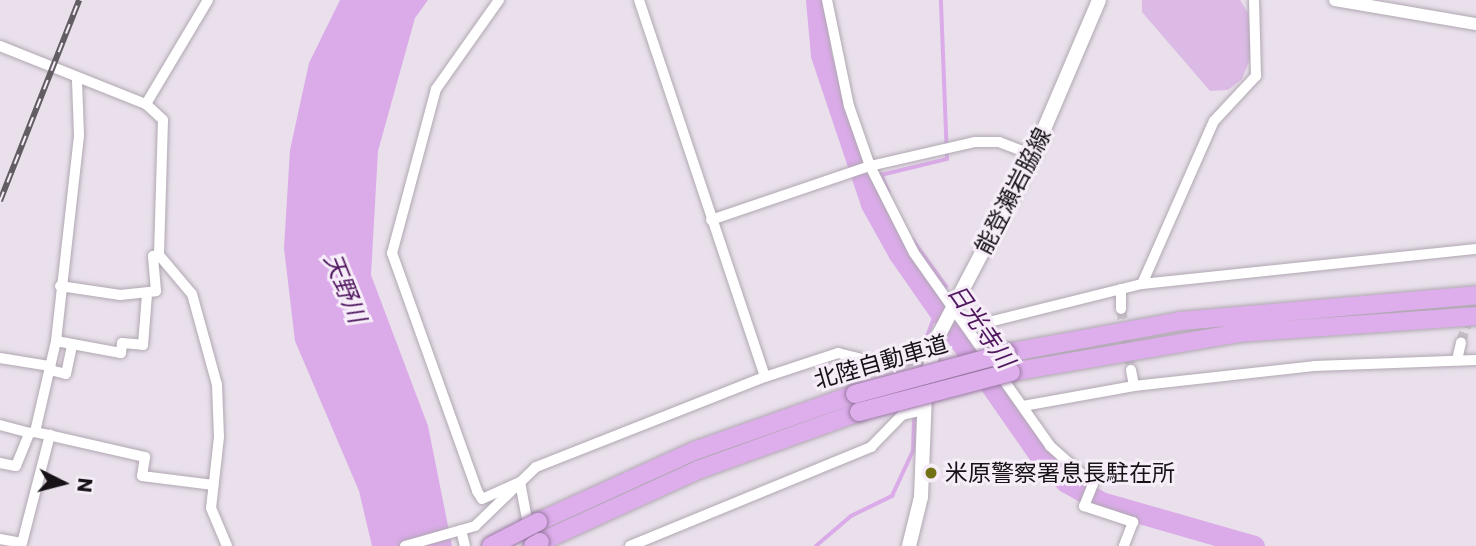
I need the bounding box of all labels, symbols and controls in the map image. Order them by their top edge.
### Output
street label: 能登瀬岩脇線 [969,123,1057,259]
water label: 天野川 [318,249,372,327]
water label: 日光寺川 [942,278,1020,374]
street label: 北陸自動車道 [811,330,951,394]
north arrow [28,448,98,518]
place label: 米原警察署息長駐在所 [945,459,1175,487]
marker: 米原警察署息長駐在所 [923,465,939,481]
text: N [70,477,99,494]

